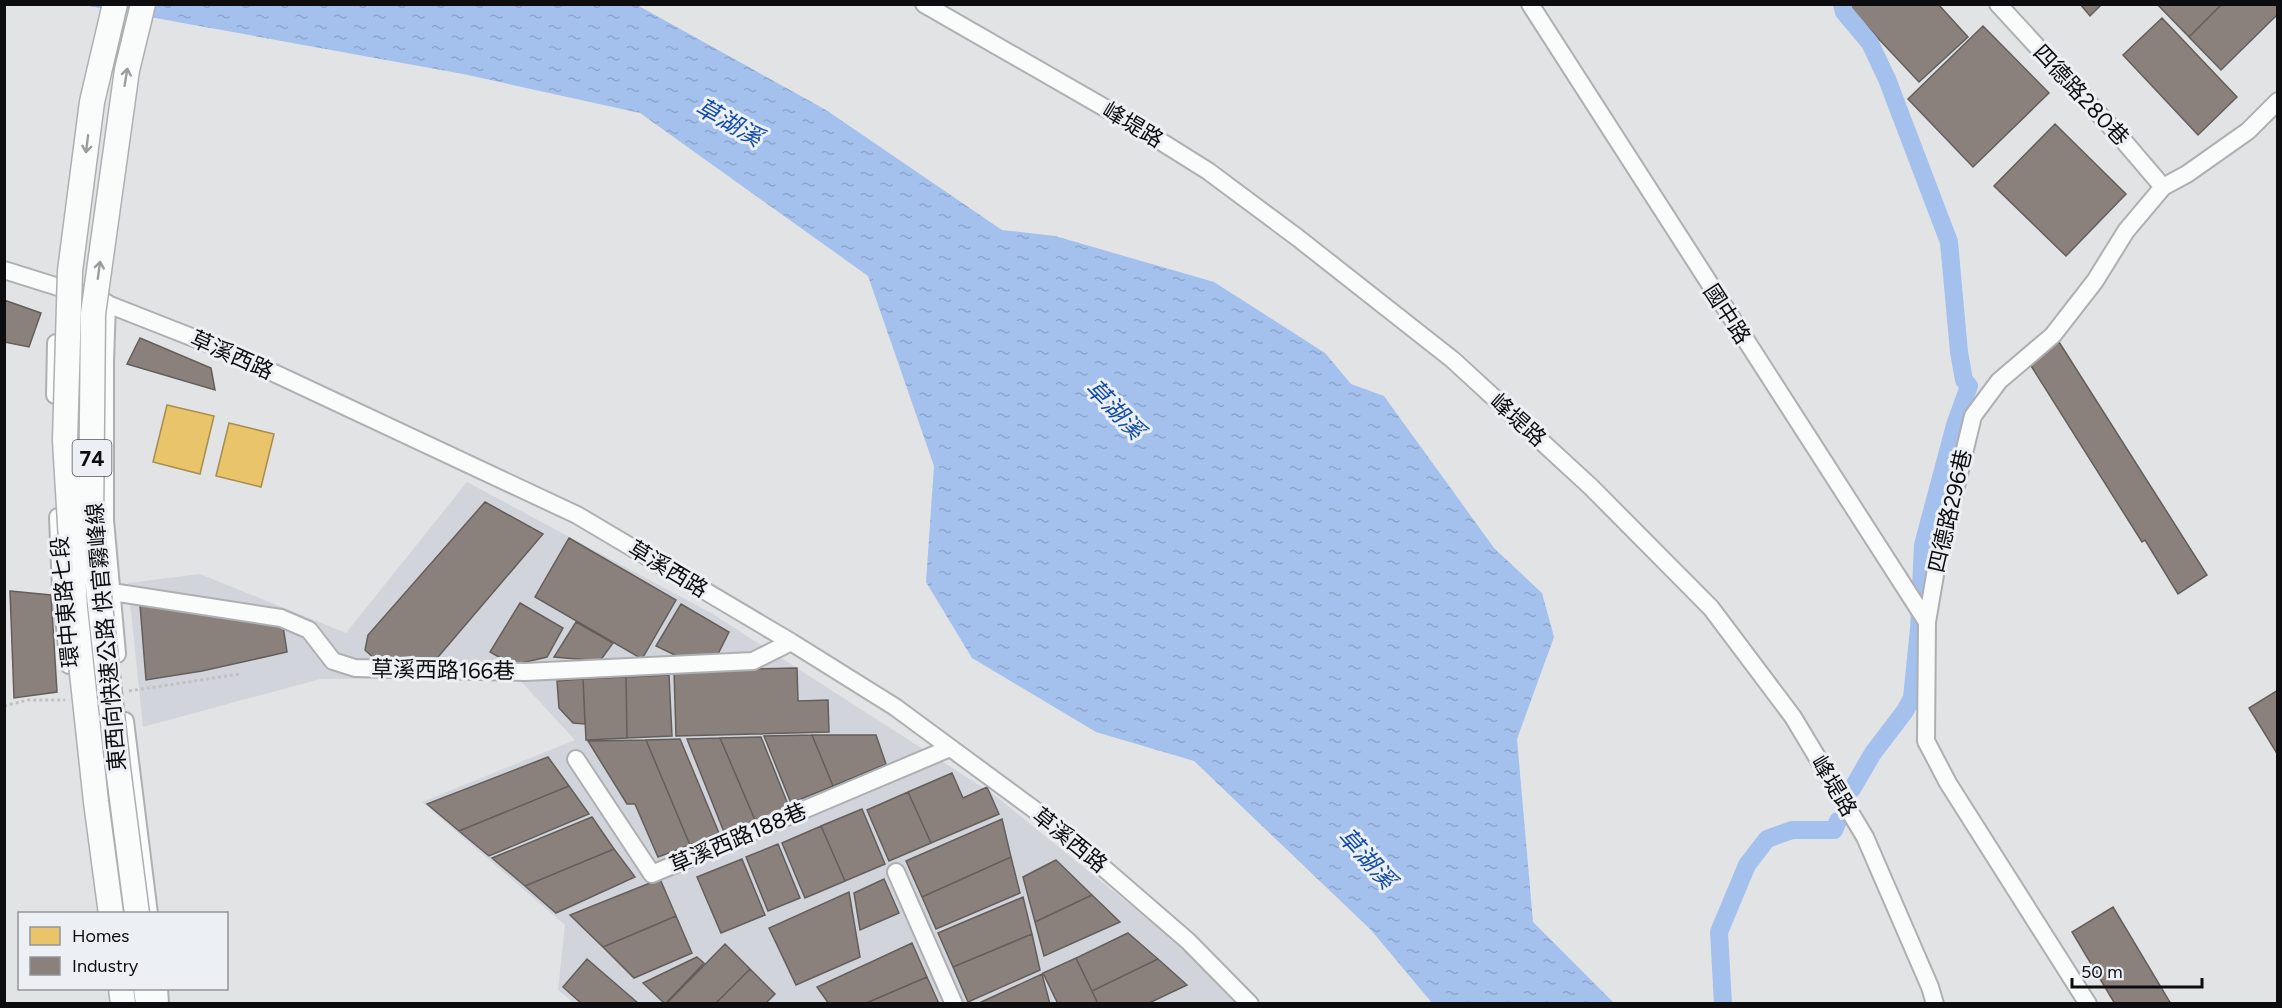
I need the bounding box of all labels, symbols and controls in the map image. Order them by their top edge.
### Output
street label: 四德路280巷 [2028,39,2134,151]
one-way arrow [121,68,132,87]
water label: 草湖溪 [690,92,770,154]
street label: 峰堤路 [1098,96,1168,154]
one-way arrow [81,134,92,154]
one-way arrow [94,261,105,280]
street label: 國中路 [1698,279,1756,349]
street label: 草溪西路 [186,325,278,385]
water label: 草湖溪 [1080,373,1153,447]
street label: 峰堤路 [1484,388,1552,452]
road number: 74 [72,440,112,476]
street label: 四德路296巷 [1923,447,1977,575]
street label: 東西向快速公路 快官霧峰線 [81,502,131,772]
street label: 環中東路七段 [46,535,84,669]
street label: 草溪西路 [623,535,713,603]
street label: 草溪西路166巷 [371,655,515,685]
street label: 峰堤路 [1805,751,1863,821]
street label: 草溪西路188巷 [665,797,811,879]
street label: 草溪西路 [1027,802,1113,878]
water label: 草湖溪 [1332,822,1404,897]
legend [18,912,228,990]
text: Homes [72,925,130,947]
scale bar [2072,951,2202,989]
text: Industry [72,955,139,977]
text: 50 m [2081,961,2123,983]

